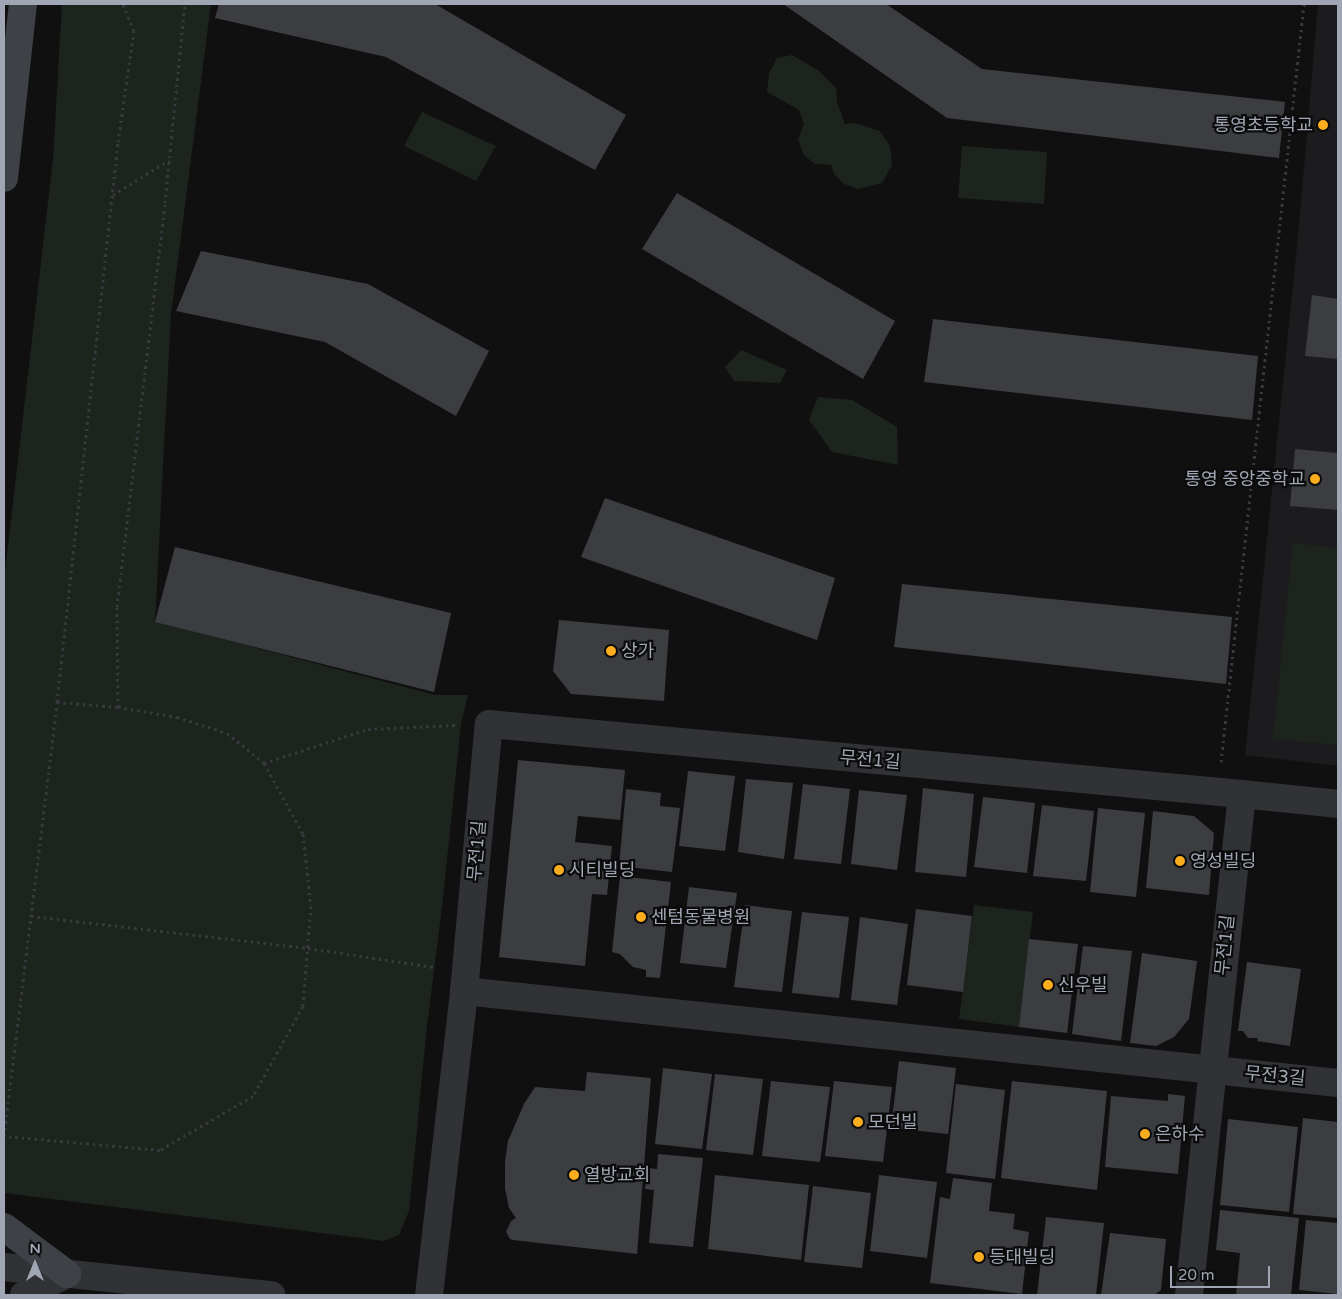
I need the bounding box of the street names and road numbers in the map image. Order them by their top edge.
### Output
street label: 무전1길 [839,747,901,773]
street label: 무전1길 [464,820,490,882]
street label: 무전1길 [1211,914,1239,976]
street label: 무전3길 [1244,1062,1306,1090]

